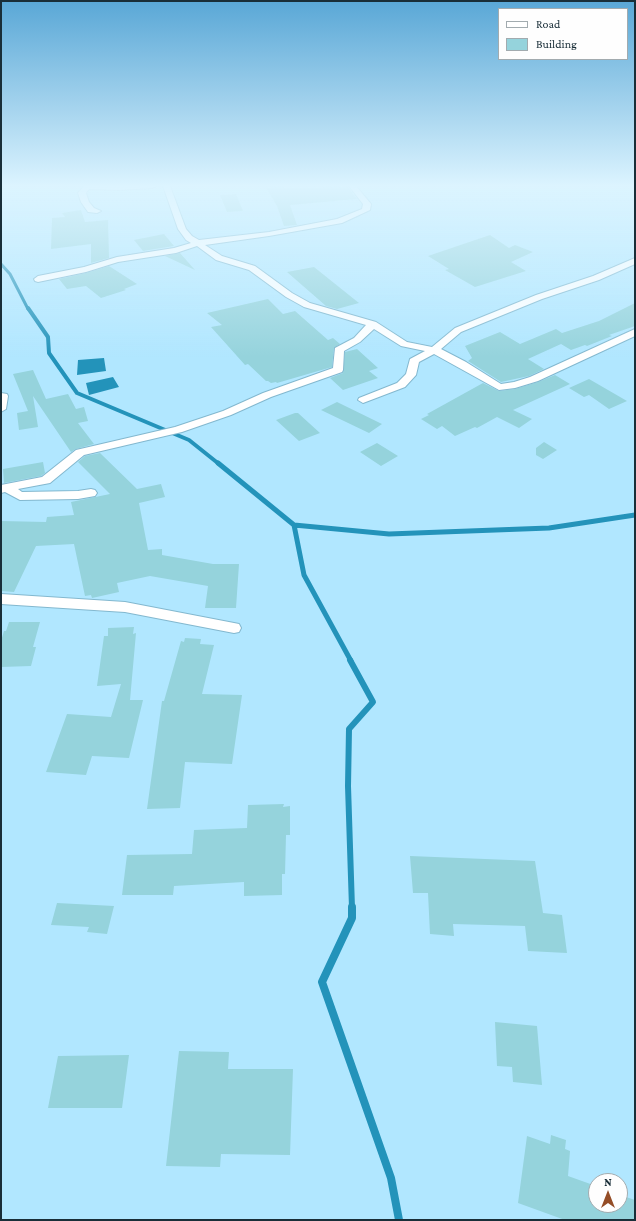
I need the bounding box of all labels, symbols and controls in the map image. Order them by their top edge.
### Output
legend [498,8,628,60]
text: Road [536,17,560,31]
text: Building [536,37,577,51]
north arrow [588,1173,628,1213]
text: N [604,1176,612,1188]

